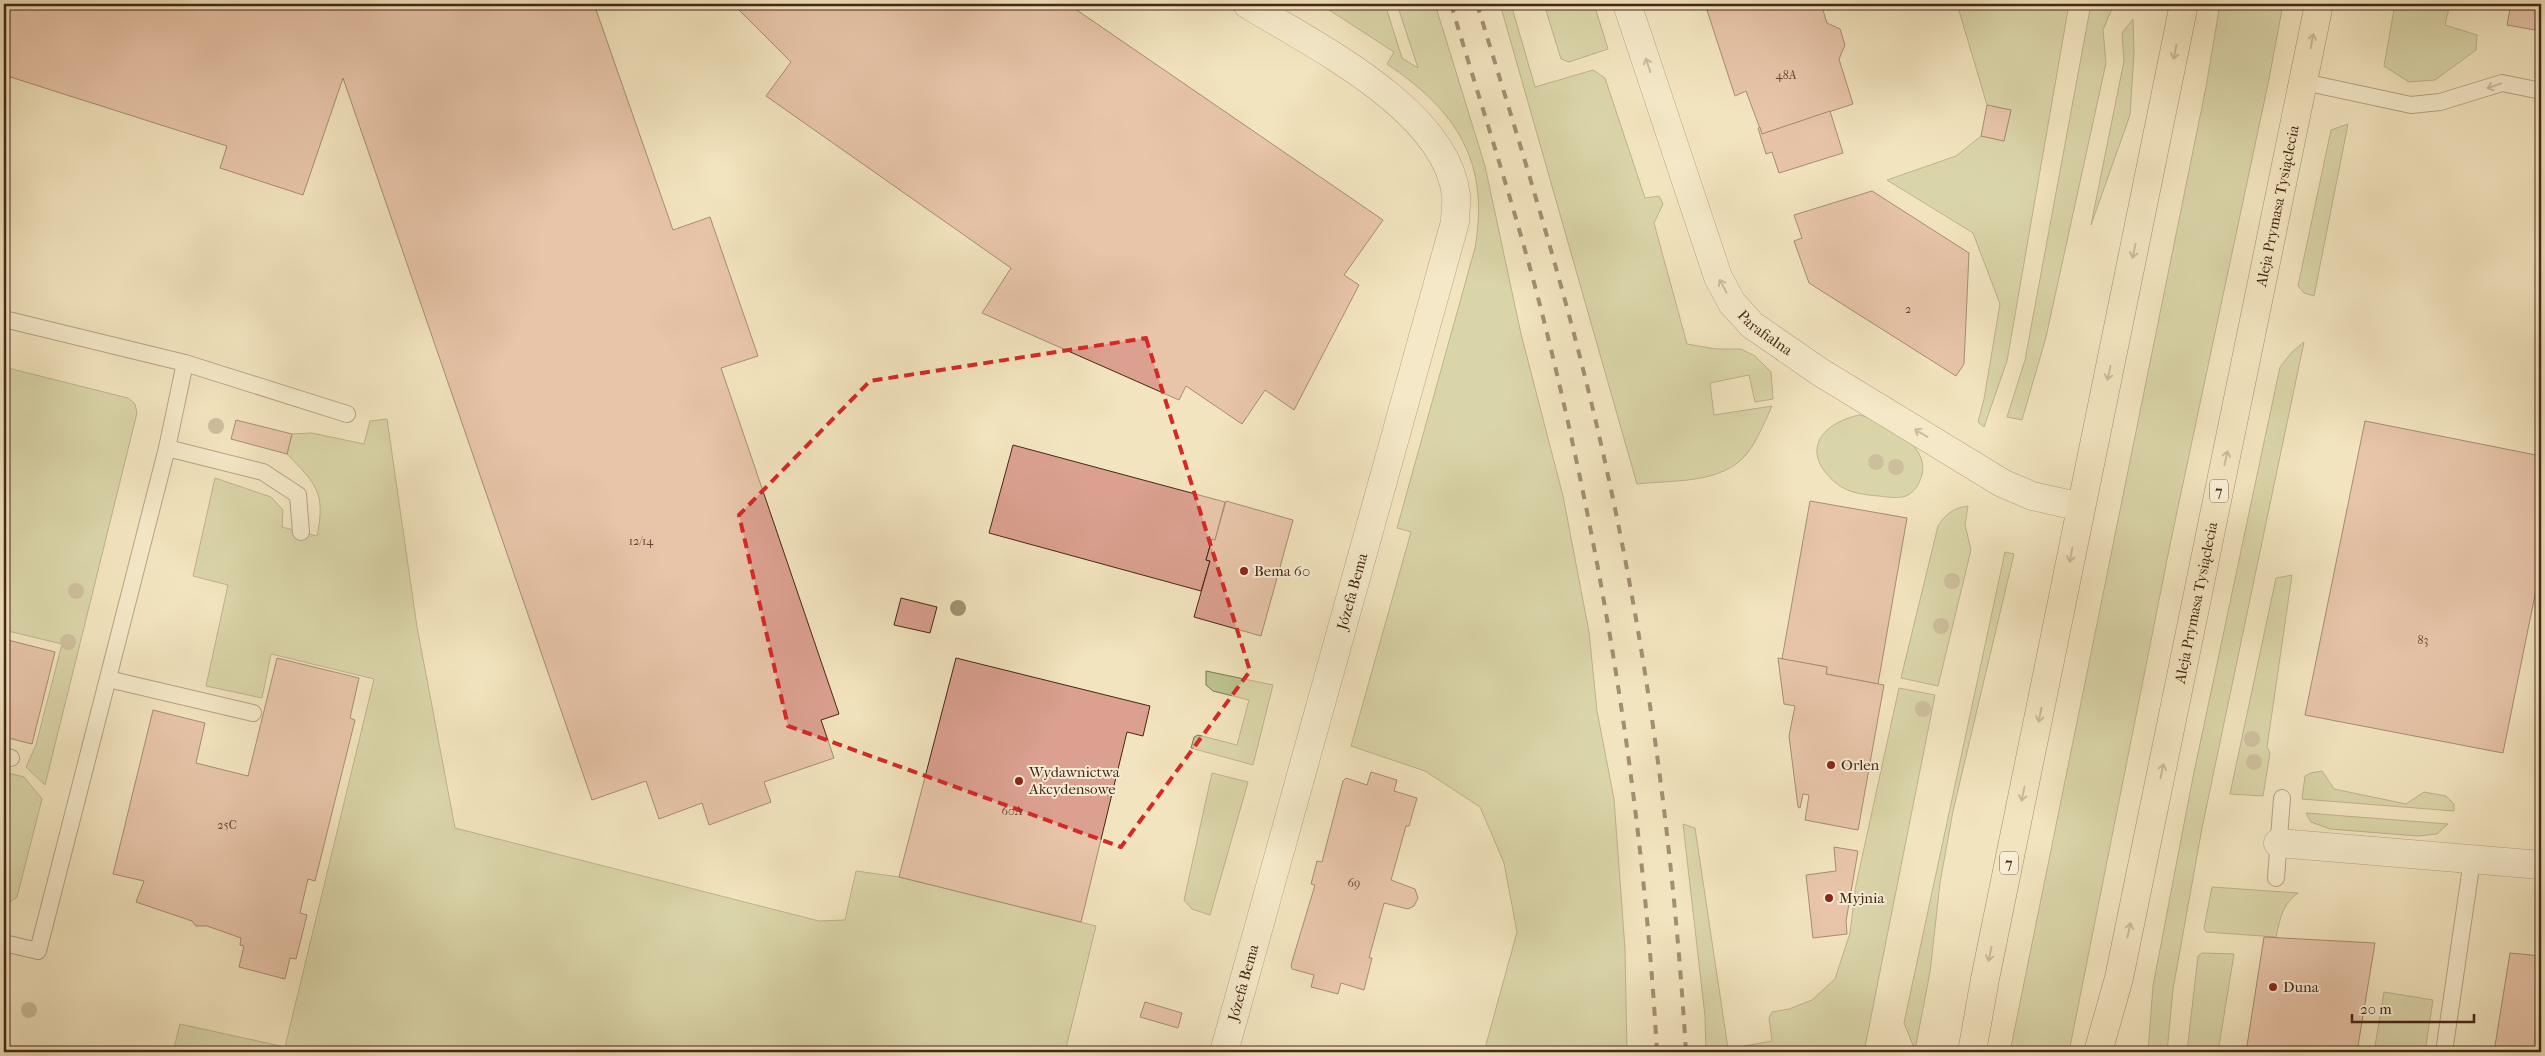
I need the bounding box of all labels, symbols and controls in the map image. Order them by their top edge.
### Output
one-way arrow [2307,34,2317,50]
one-way arrow [2169,43,2179,59]
one-way arrow [1643,58,1652,74]
house number: 48A [1776,68,1797,82]
one-way arrow [2487,82,2502,91]
street label: Aleja Prymasa Tysiąclecia [2252,123,2303,289]
one-way arrow [2129,242,2139,258]
one-way arrow [1718,279,1728,294]
house number: 2 [1905,302,1911,316]
street label: Parafialna [1734,306,1797,360]
one-way arrow [2104,364,2113,380]
one-way arrow [1914,427,1928,437]
one-way arrow [2222,450,2231,466]
road number: 7 [2210,480,2228,502]
street label: Aleja Prymasa Tysiąclecia [2171,519,2222,686]
house number: 12/14 [629,534,654,548]
one-way arrow [2066,547,2076,563]
street label: Józefa Bema [1333,550,1372,633]
place label: Bema 60 [1254,562,1310,580]
marker: Bema 60 [1238,565,1250,577]
house number: 83 [2418,633,2429,647]
one-way arrow [2034,706,2044,722]
place label: Orlen [1841,756,1880,774]
marker: Orlen [1825,759,1837,771]
place label: Wydawnictwa Akcydensowe [1028,763,1121,798]
one-way arrow [2157,764,2167,780]
marker: Wydawnictwa Akcydensowe [1013,775,1025,787]
one-way arrow [2018,786,2027,802]
house number: 60A [1002,804,1023,818]
house number: 25C [217,818,237,832]
road number: 7 [2000,851,2018,874]
house number: 69 [1348,876,1360,890]
place label: Myjnia [1839,889,1885,907]
marker: Myjnia [1823,892,1835,904]
one-way arrow [2125,923,2134,939]
street label: Józefa Bema [1224,941,1263,1024]
one-way arrow [1985,945,1994,961]
place label: Duna [2283,978,2320,996]
marker: Duna [2267,981,2279,993]
scale bar [2352,991,2475,1023]
text: 20 m [2360,1000,2392,1018]

